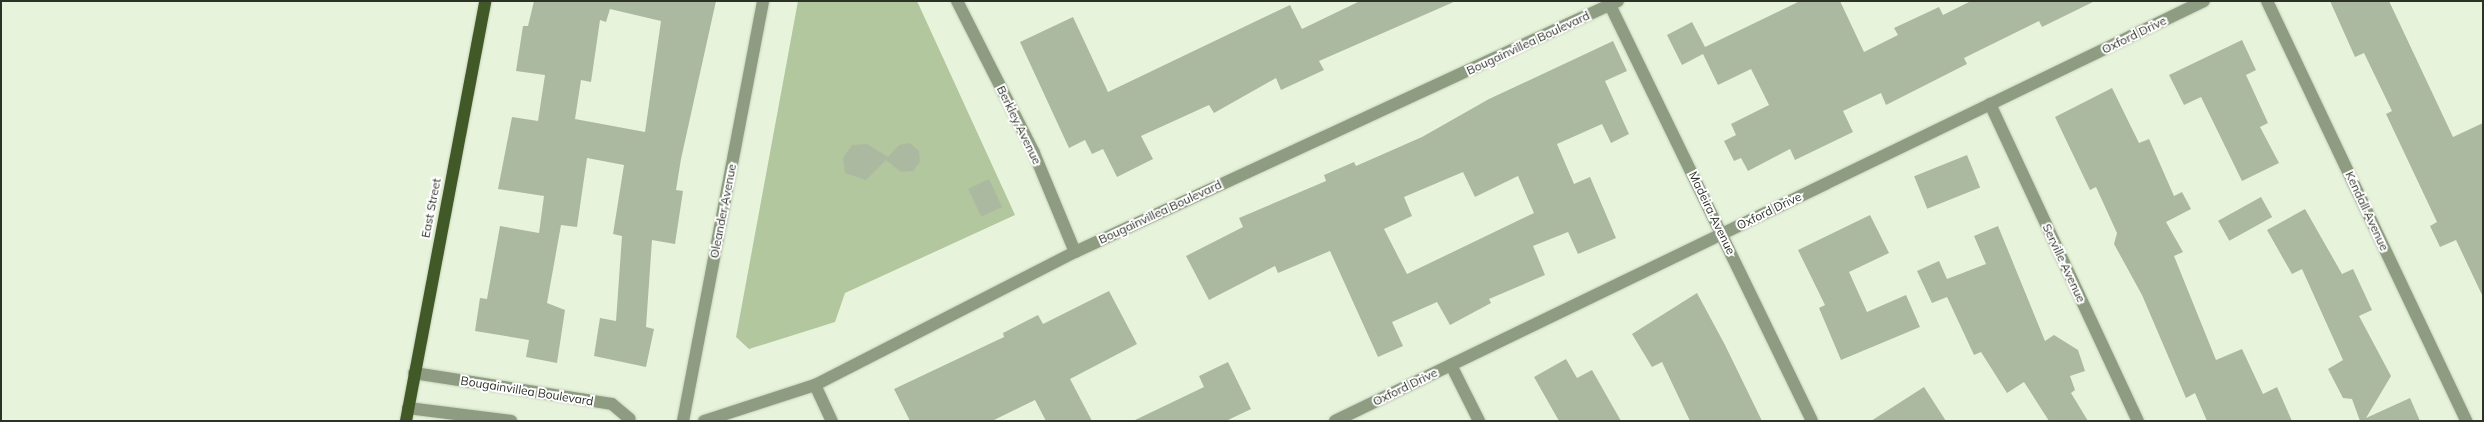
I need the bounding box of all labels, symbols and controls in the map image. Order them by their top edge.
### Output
street label: Bougainvillea Boulevard [1464,8,1592,78]
street label: Oxford Drive [2099,13,2169,57]
street label: Berkley Avenue [994,83,1044,167]
street label: Oleander Avenue [707,163,739,259]
street label: Madeira Avenue [1686,169,1738,257]
street label: Kendall Avenue [2342,169,2392,253]
street label: East Street [418,177,444,239]
street label: Bougainvillea Boulevard [1096,177,1224,247]
street label: Oxford Drive [1734,189,1804,233]
street label: Serville Avenue [2039,221,2089,305]
street label: Oxford Drive [1370,365,1440,409]
street label: Bougainvillea Boulevard [460,373,594,409]

